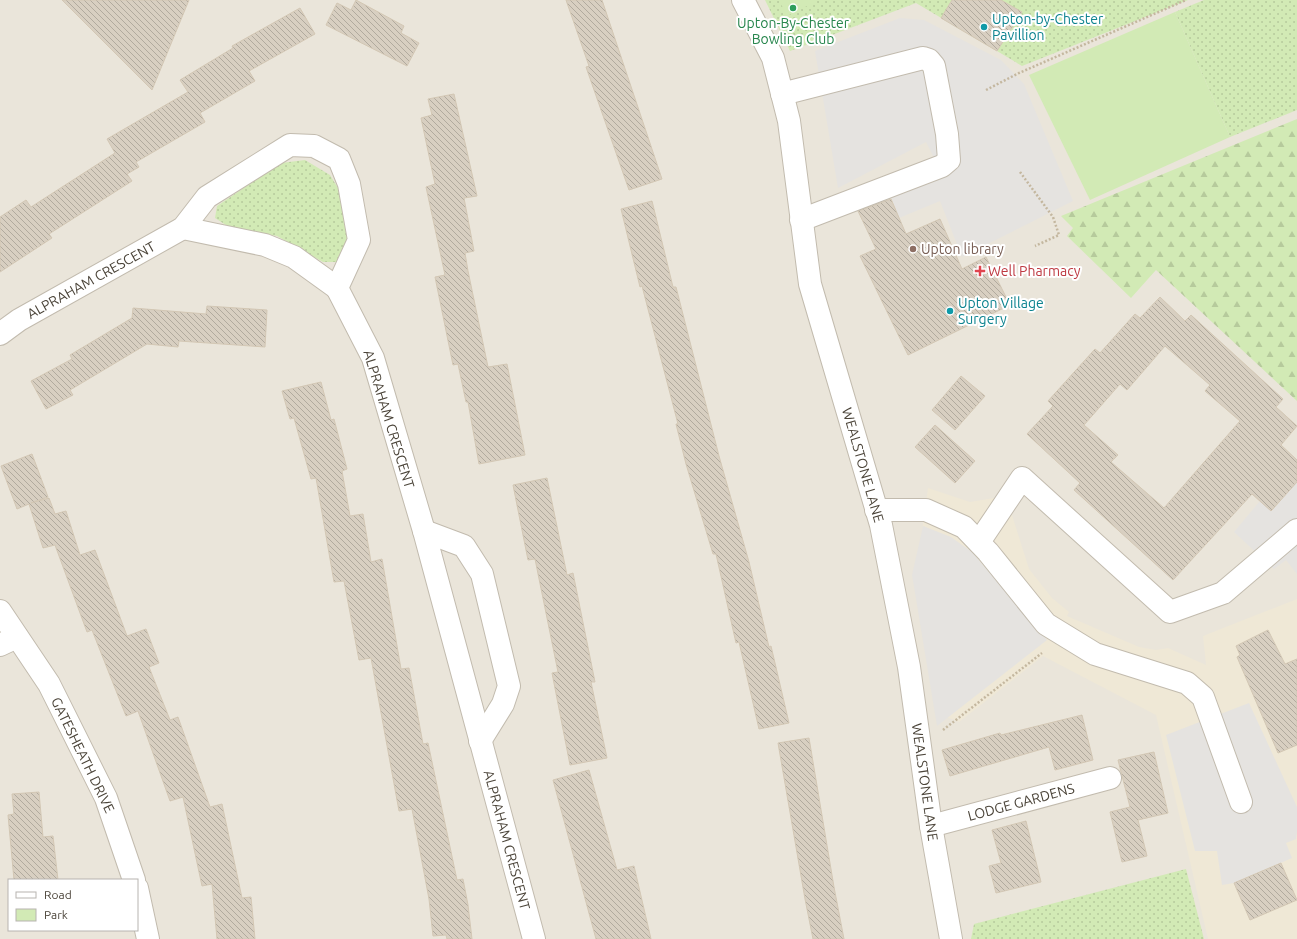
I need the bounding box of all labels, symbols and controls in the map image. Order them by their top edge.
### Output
marker: Upton-By-Chester Bowling Club [788,3,798,13]
place label: Upton-by-Chester Pavillion [992,11,1104,43]
place label: Upton-By-Chester Bowling Club [737,15,850,47]
marker: Upton-by-Chester Pavillion [979,22,989,32]
street label: ALPRAHAM CRESCENT [24,238,158,322]
place label: Upton library [921,241,1004,257]
marker: Upton library [908,244,918,254]
place label: Well Pharmacy [988,263,1081,279]
marker: Well Pharmacy [975,266,985,276]
place label: Upton Village Surgery [958,295,1044,327]
marker: Upton Village Surgery [945,306,955,316]
street label: ALPRAHAM CRESCENT [360,348,418,490]
street label: WEALSTONE LANE [839,406,887,524]
street label: GATESHEATH DRIVE [48,695,118,815]
street label: WEALSTONE LANE [909,722,941,842]
street label: ALPRAHAM CRESCENT [481,768,533,912]
street label: LODGE GARDENS [966,780,1076,824]
legend [8,879,138,931]
text: Road [44,888,72,901]
text: Park [44,908,68,921]

